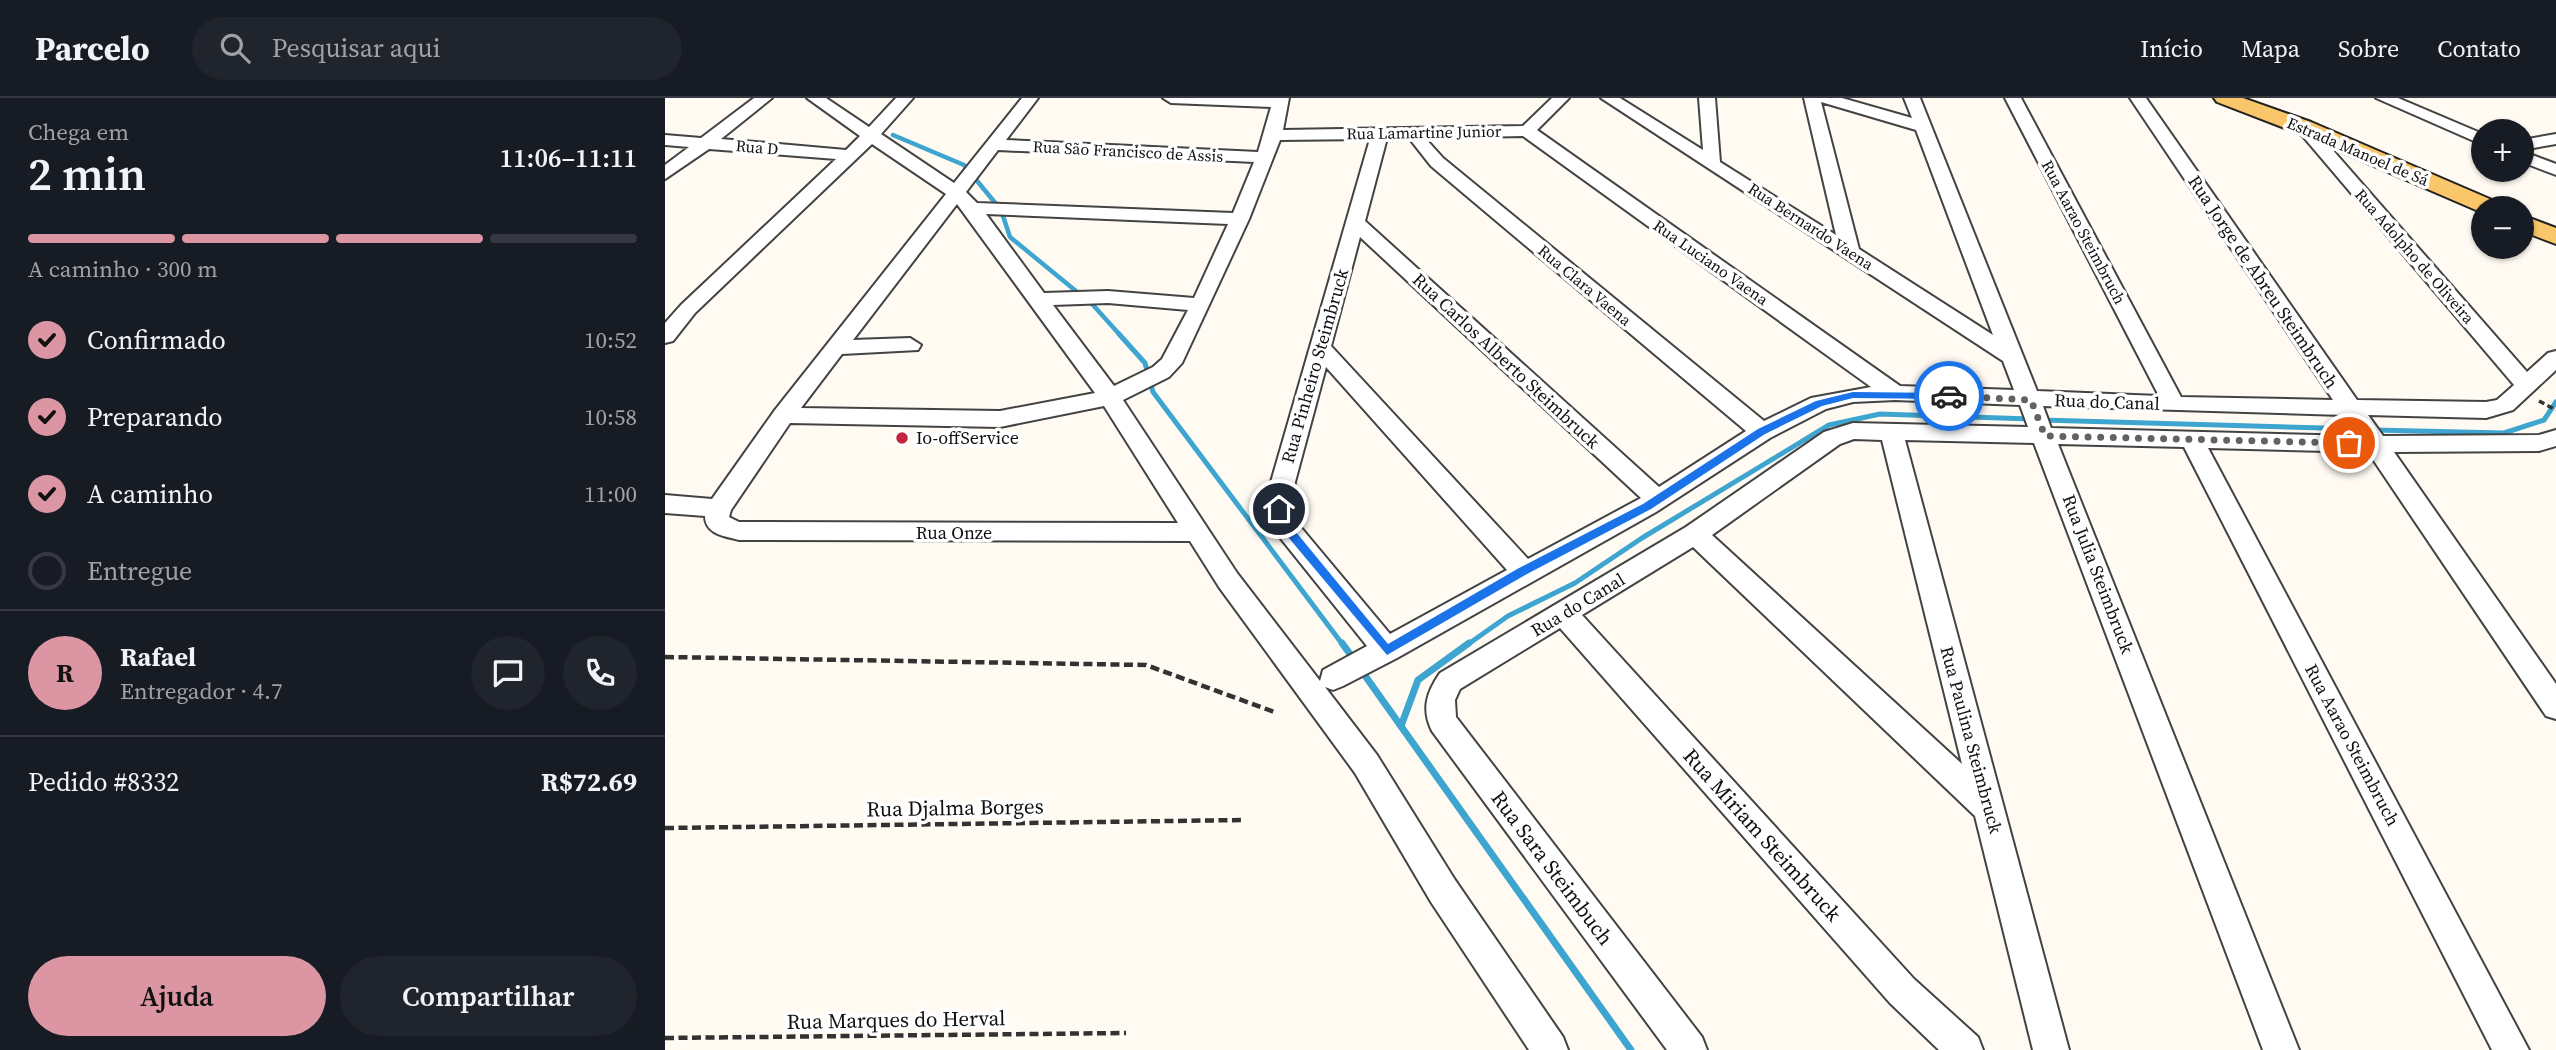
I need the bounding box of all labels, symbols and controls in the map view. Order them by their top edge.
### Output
search box [192,17,682,80]
text: Parcelo [35,26,150,71]
icon: search [216,29,254,67]
text: Pesquisar aqui [272,30,440,66]
text: Início [2140,32,2203,65]
text: Mapa [2241,32,2300,65]
text: Sobre [2338,32,2399,65]
text: Contato [2437,32,2521,65]
street label: Estrada Manoel de Sá [2284,111,2433,191]
text: Chega em [28,116,129,148]
map controls [2471,119,2534,259]
button: + [2471,119,2534,182]
street label: Rua Lamartine Junior [1346,120,1502,144]
street label: Rua D [735,134,779,160]
street label: Rua São Francisco de Assis [1032,135,1224,167]
text: 11:06–11:11 [500,140,637,176]
text: 2 min [28,142,146,205]
street label: Rua Aarao Steimbruch [2037,156,2132,308]
street label: Rua Jorge de Abreu Steimbruch [2183,170,2344,393]
street label: Rua Bernardo Vaena [1744,177,1879,275]
street label: Rua Adolpho de Oliveira [2350,184,2480,329]
button: − [2471,196,2534,259]
street label: Rua Luciano Vaena [1649,214,1774,310]
street label: Rua Clara Vaena [1534,239,1637,331]
text: A caminho · 300 m [28,253,218,285]
street label: Rua Pinheiro Steimbruck [1275,265,1354,466]
street label: Rua Carlos Alberto Steimbruck [1407,267,1606,454]
icon: check [28,321,66,359]
text: Confirmado [87,322,226,358]
text: 10:52 [584,324,637,356]
courier [1914,361,1984,431]
icon: car [1930,377,1968,415]
street label: Rua do Canal [2054,387,2160,416]
icon: check [28,398,66,436]
text: Preparando [87,399,223,435]
text: 10:58 [584,401,637,433]
pin [2319,413,2379,473]
icon: bag [2330,424,2368,462]
place label: Io-offService [916,425,1019,450]
marker: Io-offService [894,430,910,446]
icon: check [28,475,66,513]
text: A caminho [87,476,213,512]
text: 11:00 [584,478,637,510]
pin [1249,479,1309,539]
icon: home [1260,490,1298,528]
street label: Rua Julia Steimbruck [2057,491,2140,657]
street label: Rua Onze [916,520,992,545]
text: Entregue [87,553,192,589]
street label: Rua do Canal [1526,567,1629,642]
button: chat [471,636,545,710]
button: phone [563,636,637,710]
text: Rafael [120,639,196,675]
street label: Rua Paulina Steimbruck [1934,643,2009,836]
text: R [56,655,74,691]
street label: Rua Aarao Steimbruch [2299,659,2406,830]
text: Entregador · 4.7 [120,675,282,707]
street label: Rua Miriam Steimbruck [1677,742,1848,928]
text: Pedido #8332 [28,764,179,800]
text: R$72.69 [541,764,637,800]
street label: Rua Sara Steimbuch [1485,784,1620,951]
street label: Rua Djalma Borges [866,791,1044,824]
button: Ajuda [28,956,326,1036]
button: Compartilhar [340,956,637,1036]
street label: Rua Marques do Herval [786,1003,1006,1036]

